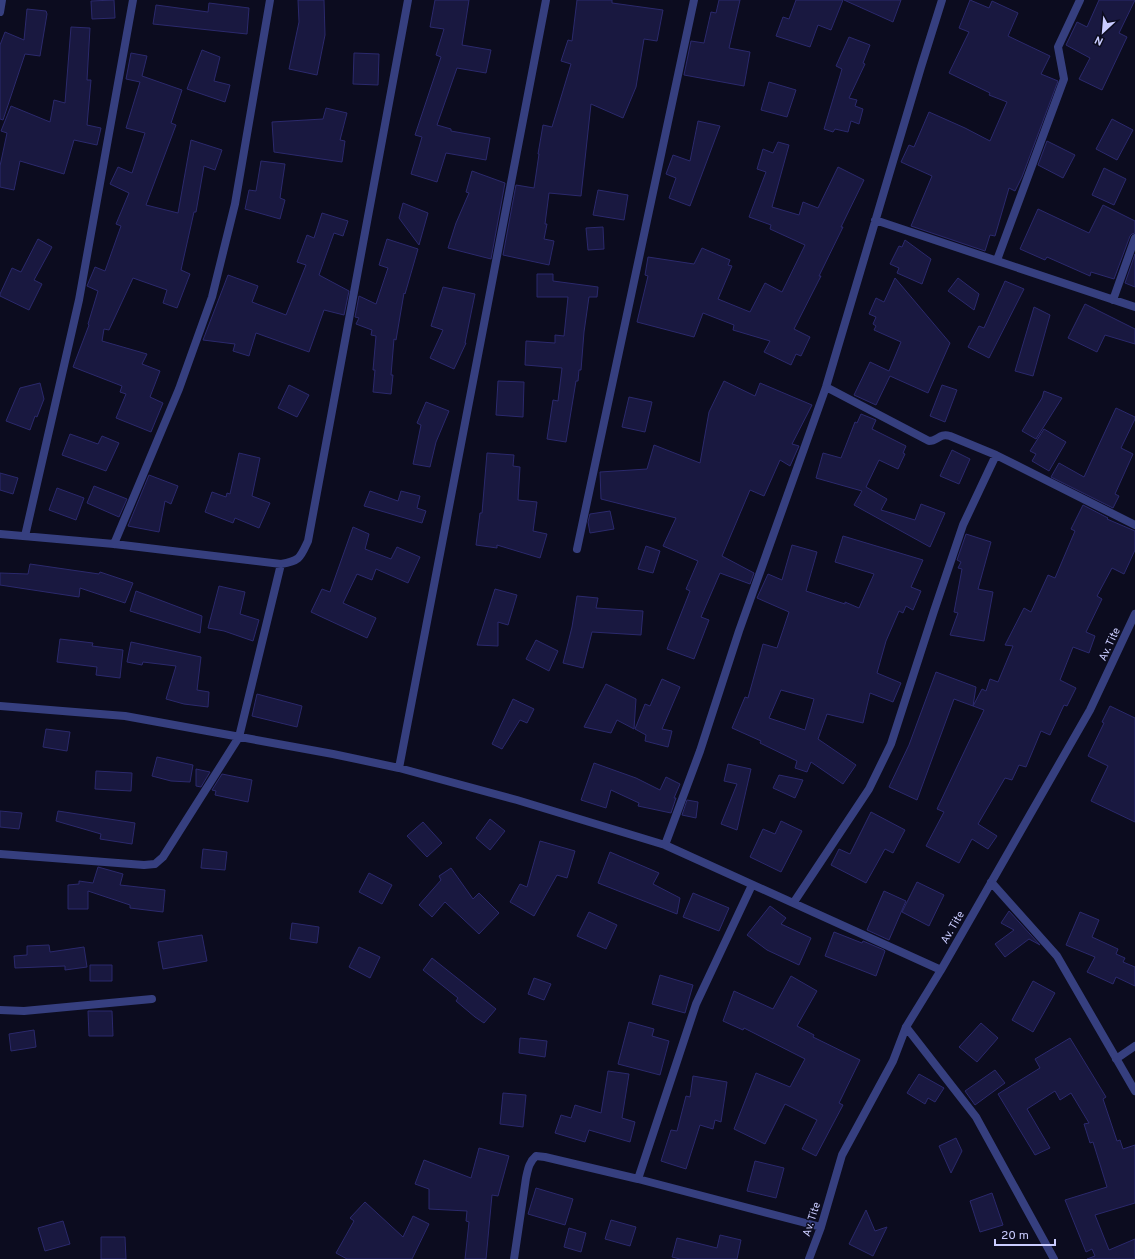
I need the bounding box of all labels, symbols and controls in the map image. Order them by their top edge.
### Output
north arrow [1083,12,1123,52]
text: N [1092,32,1106,48]
street label: Av. Tite [1096,625,1124,664]
street label: Av. Tite [938,909,968,946]
street label: Av. Tite [800,1200,824,1238]
scale bar [995,1221,1055,1247]
text: 20 m [1001,1228,1029,1244]

